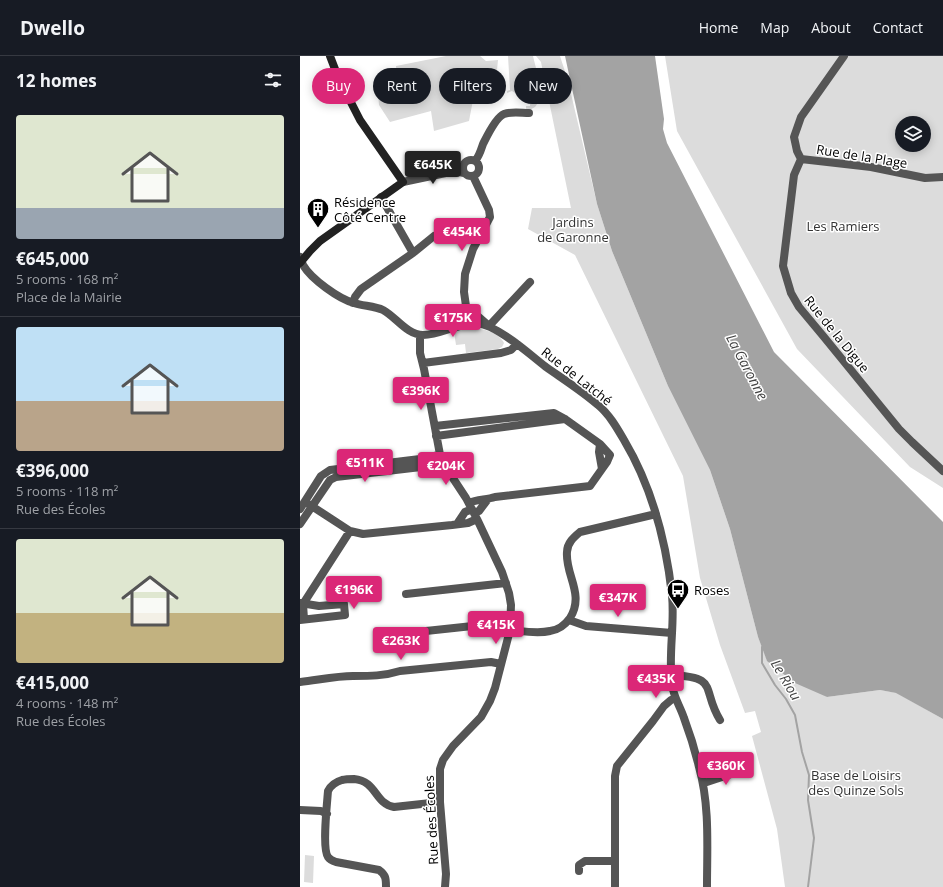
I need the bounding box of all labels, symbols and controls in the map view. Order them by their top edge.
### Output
text: Dwello [20,15,85,41]
text: Home [699,18,738,37]
text: Map [760,18,789,37]
text: About [811,18,851,37]
text: Contact [873,18,923,37]
chip: Buy [312,68,365,104]
chip: Rent [373,68,431,104]
chip: Filters [439,68,506,104]
chip: New [514,68,572,104]
text: 12 homes [16,69,97,92]
icon: filters [262,69,284,91]
map controls [895,116,931,152]
button: layers [895,116,931,152]
street label: Rue de la Plage [815,140,909,172]
icon: home [114,141,186,213]
pin: €645K [405,151,461,185]
text: €645K [414,155,452,173]
place label: Résidence Côté Centre [334,193,406,226]
building icon: Résidence Côté Centre [305,196,331,229]
park label: Jardins de Garonne [537,213,609,246]
park label: Les Ramiers [806,217,880,235]
pin: €454K [434,218,490,252]
text: €454K [443,222,481,240]
text: €645,000 [16,247,89,270]
text: 5 rooms · 168 m² [16,270,118,288]
text: Place de la Mairie [16,288,122,306]
street label: Rue de la Digue [800,292,874,376]
pin: €175K [425,304,481,338]
text: €175K [434,308,472,326]
water label: La Garonne [722,330,773,403]
street label: Rue de Latché [538,343,616,409]
icon: home [114,353,186,425]
pin: €396K [393,377,449,411]
text: €396K [402,381,440,399]
pin: €511K [337,449,393,483]
pin: €204K [418,452,474,486]
text: €511K [346,453,384,471]
text: €204K [427,456,465,474]
text: €396,000 [16,459,89,482]
text: 5 rooms · 118 m² [16,482,118,500]
text: Rue des Écoles [16,500,106,518]
icon: home [114,565,186,637]
pin: €196K [326,576,382,610]
bus stop icon: Roses [665,577,691,610]
text: €196K [335,580,373,598]
place label: Roses [694,581,730,599]
pin: €347K [590,584,646,618]
text: €347K [599,588,637,606]
pin: €415K [468,611,524,645]
text: €415K [477,615,515,633]
pin: €263K [373,627,429,661]
text: €263K [382,631,420,649]
water label: Le Riou [767,656,806,704]
pin: €435K [628,665,684,699]
text: €435K [637,669,675,687]
text: €415,000 [16,671,89,694]
text: 4 rooms · 148 m² [16,694,118,712]
text: Rue des Écoles [16,712,106,730]
pin: €360K [698,752,754,786]
text: €360K [707,756,745,774]
park label: Base de Loisirs des Quinze Sols [808,766,904,799]
street label: Rue des Écoles [420,775,442,865]

